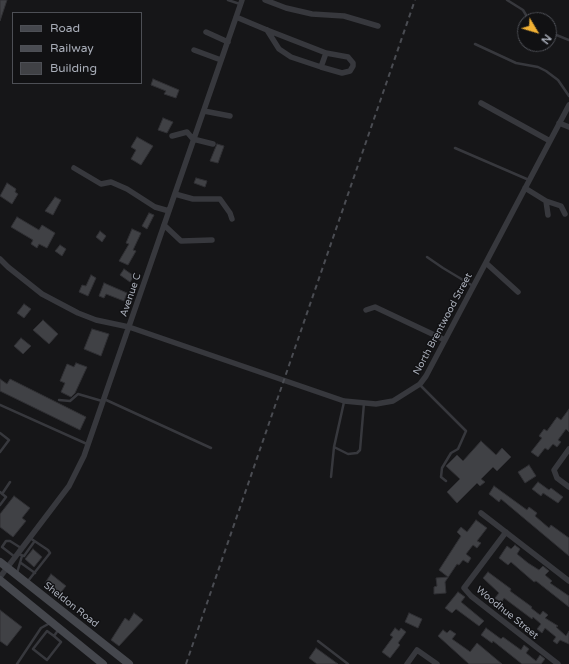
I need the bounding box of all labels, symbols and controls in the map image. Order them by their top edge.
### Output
legend [12,12,142,84]
north arrow [517,12,557,52]
text: Road [50,21,80,35]
text: N [538,32,554,47]
text: Railway [50,41,94,55]
text: Building [50,61,97,75]
street label: North Brentwood Street [411,271,475,377]
street label: Avenue C [118,272,144,318]
street label: Sheldon Road [41,580,101,630]
street label: Woodhue Street [473,584,541,642]

